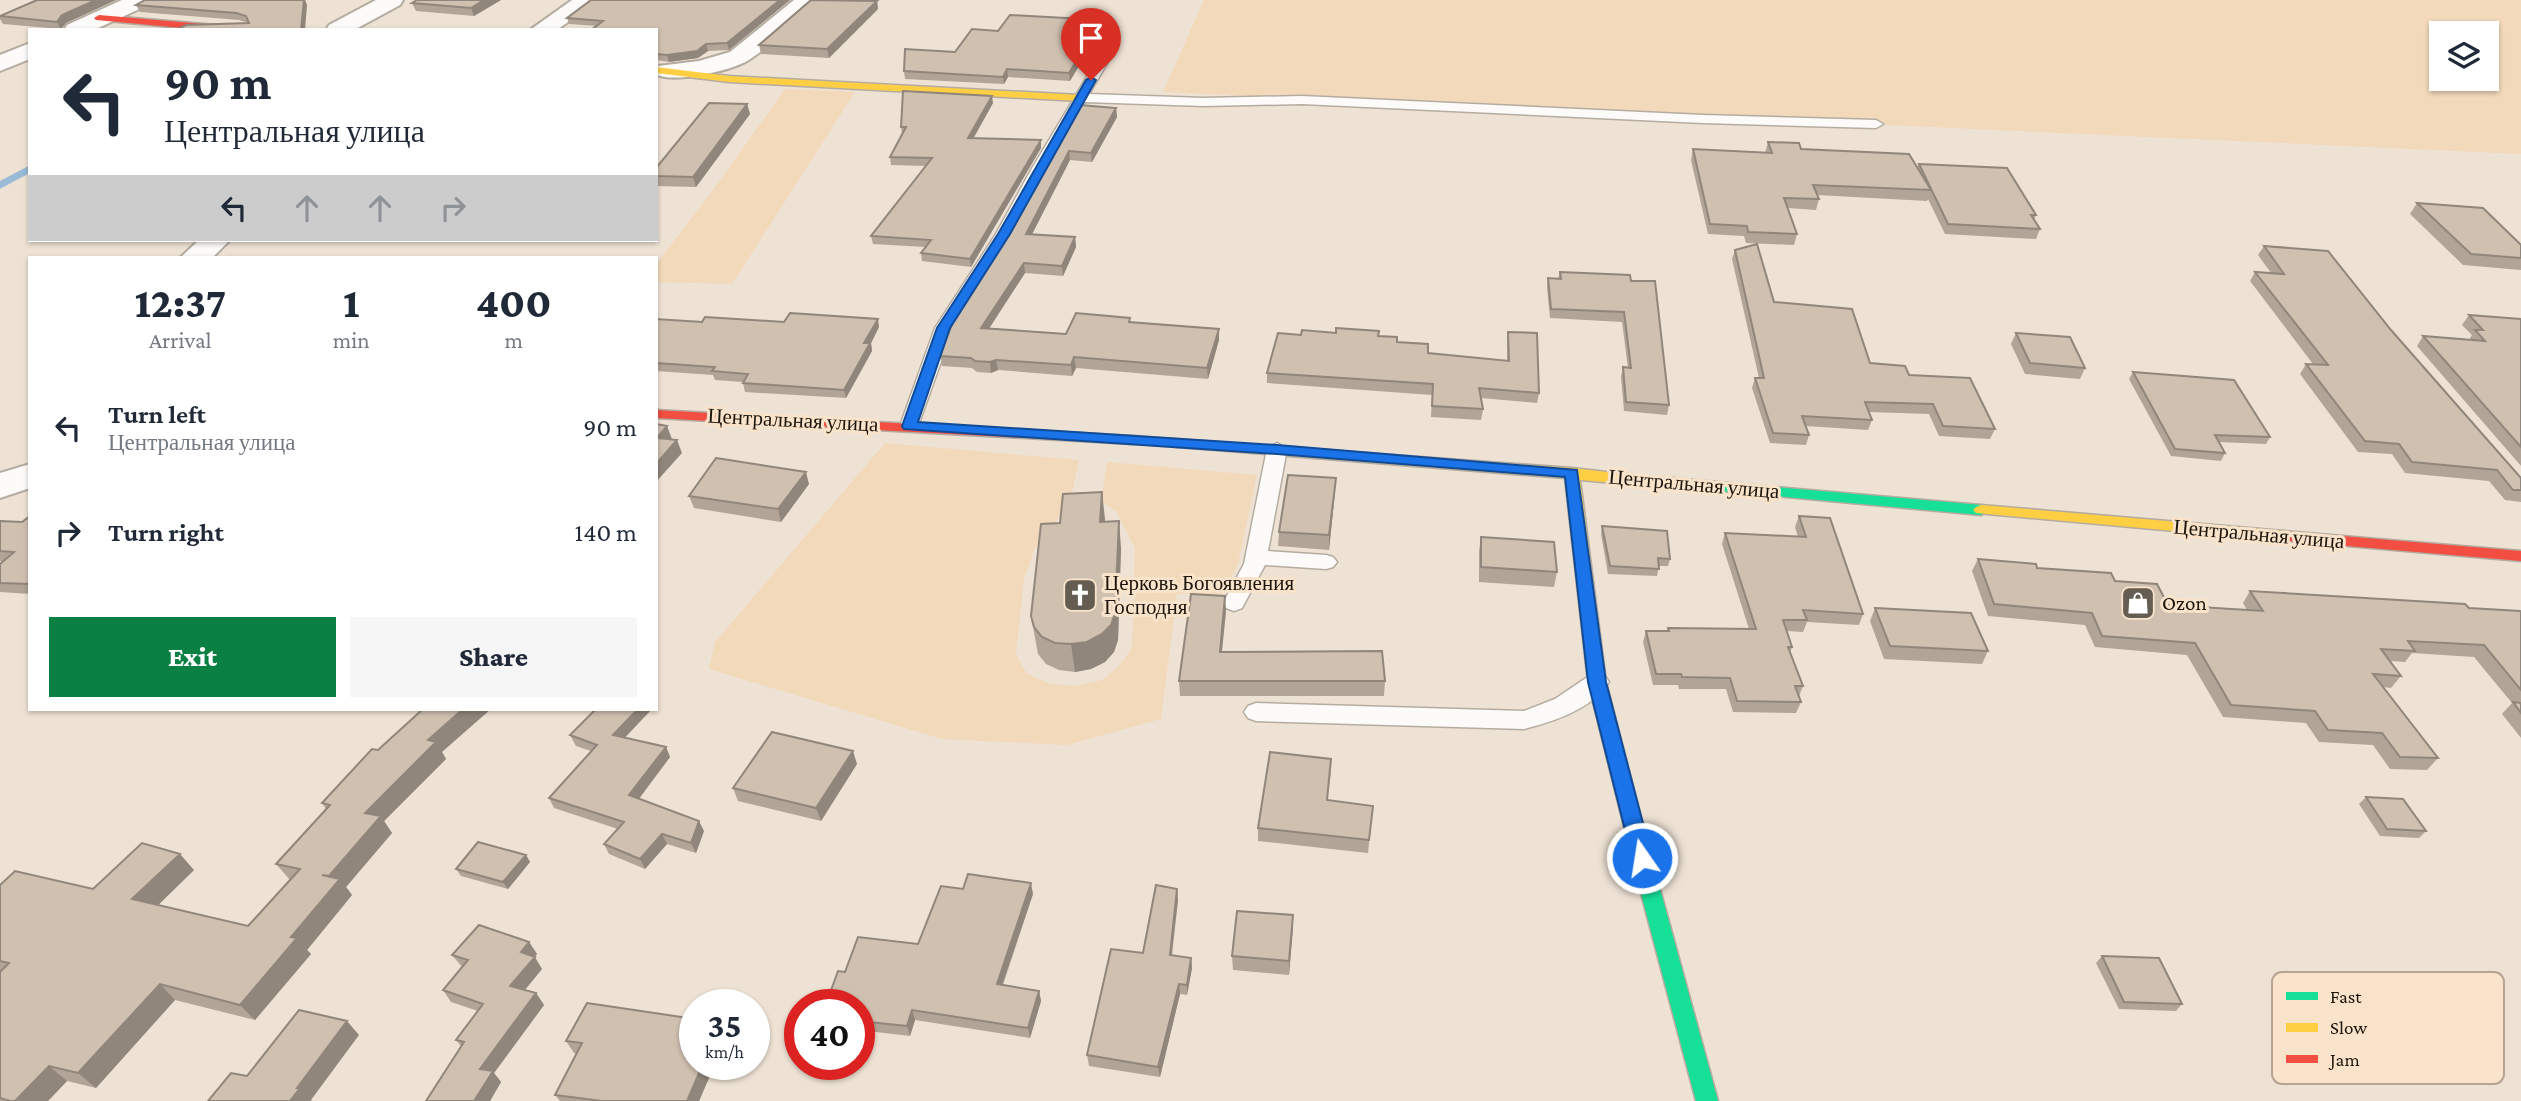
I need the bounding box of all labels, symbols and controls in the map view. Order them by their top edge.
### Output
pin [1061,8,1121,80]
icon: arrive [1072,19,1110,57]
map controls [2429,21,2499,91]
button: layers [2429,21,2499,91]
text: 90 m [164,55,271,110]
icon: left [49,56,140,147]
text: Центральная улица [164,113,425,149]
icon: left [215,189,253,227]
icon: ahead [288,189,326,227]
icon: ahead [361,189,399,227]
icon: right [434,189,472,227]
text: 12:37 [134,279,226,326]
text: 1 [343,279,359,326]
text: 400 [476,279,552,326]
text: Arrival [149,327,212,353]
text: min [333,327,370,353]
text: m [504,327,523,353]
text: Turn left [108,400,206,429]
street label: Центральная улица [707,404,880,436]
icon: left [49,409,87,447]
text: 90 m [583,413,637,442]
text: Центральная улица [108,429,296,455]
street label: Центральная улица [1608,465,1781,503]
icon: right [49,514,87,552]
street label: Центральная улица [2173,515,2346,553]
text: Turn right [108,518,224,547]
text: 140 m [575,518,637,547]
place label: Церковь Богоявления Господня [1104,571,1294,619]
church icon: Церковь Богоявления Господня [1061,576,1099,614]
shop icon: Ozon [2119,584,2157,622]
place label: Ozon [2162,591,2207,615]
button: Exit [49,617,336,697]
button: Share [350,617,637,697]
position arrow [1605,821,1679,895]
legend [2272,972,2504,1084]
text: Fast [2330,986,2362,1007]
speed limit sign: 40 [784,989,875,1080]
text: 35 [707,1006,742,1045]
text: Slow [2330,1017,2367,1038]
text: km/h [705,1042,744,1062]
text: Jam [2328,1049,2360,1070]

